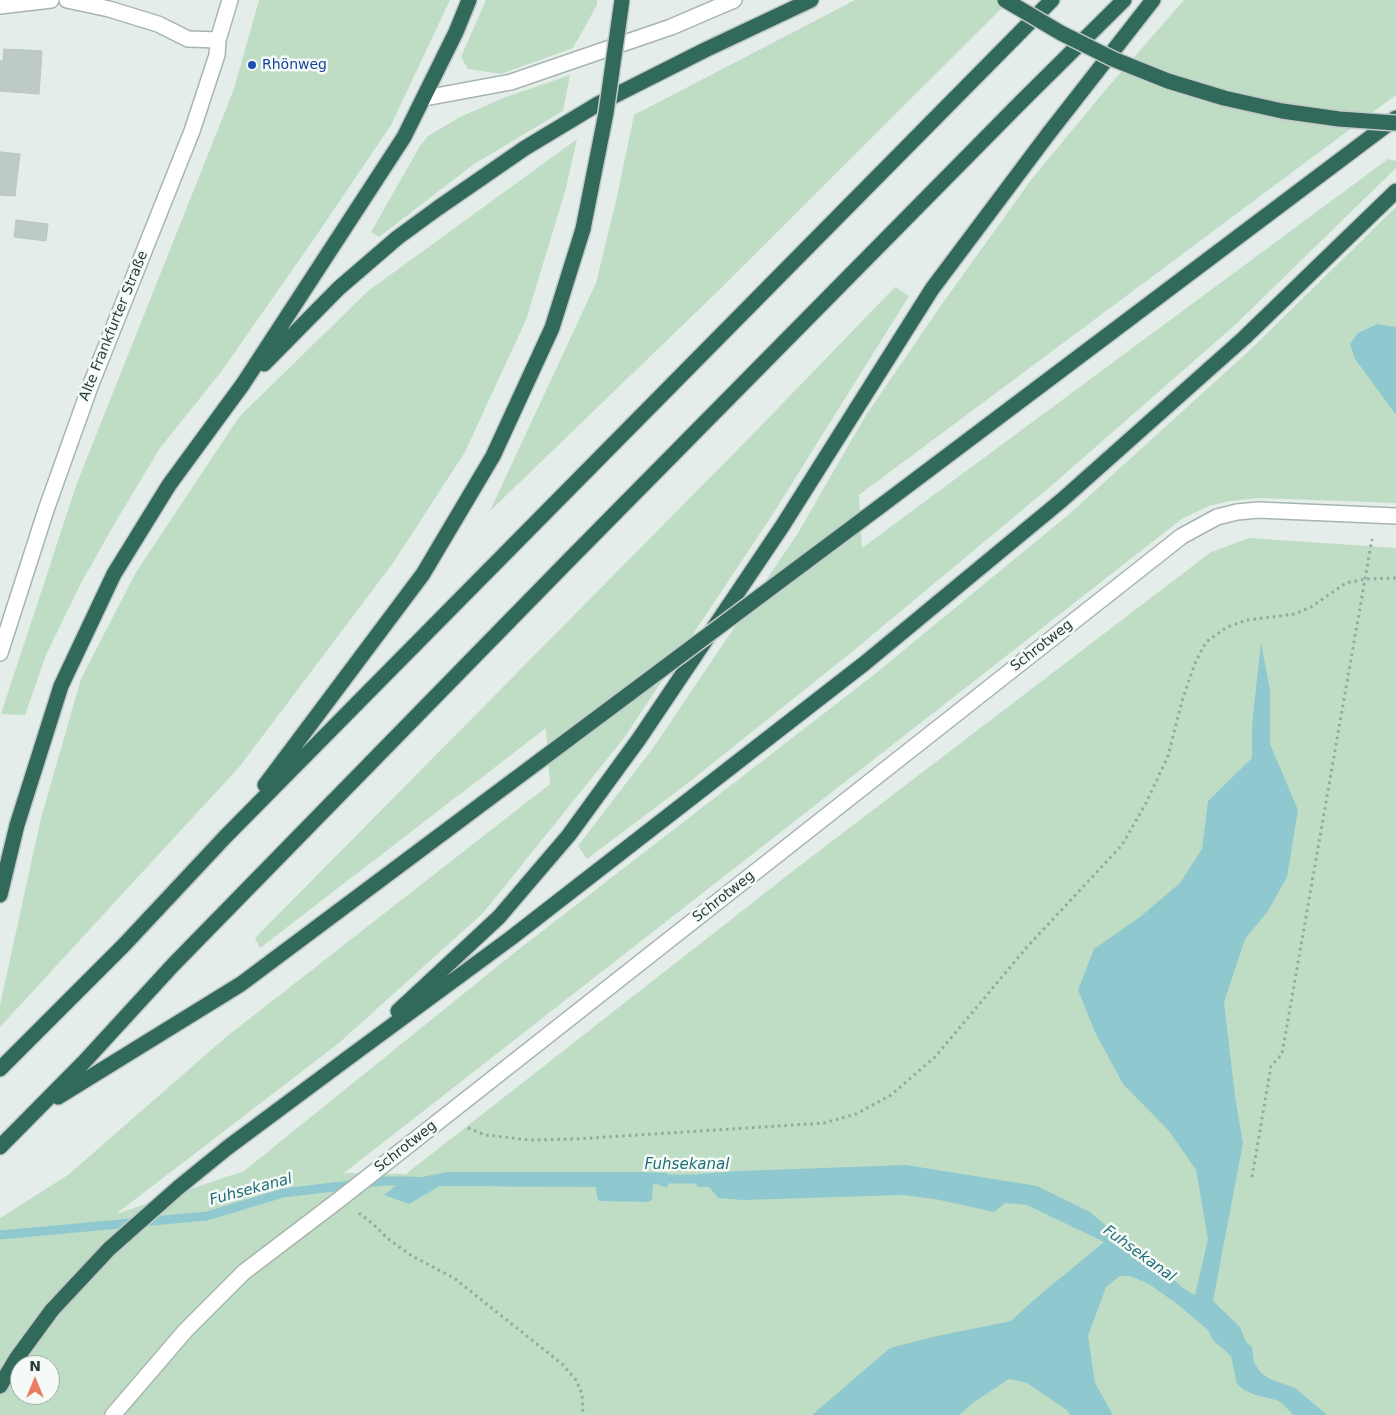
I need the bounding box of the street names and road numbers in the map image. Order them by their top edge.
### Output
street label: Alte Frankfurter Straße [76,249,152,403]
street label: Schrotweg [1008,617,1076,675]
street label: Schrotweg [690,868,758,926]
street label: Schrotweg [372,1118,440,1176]

